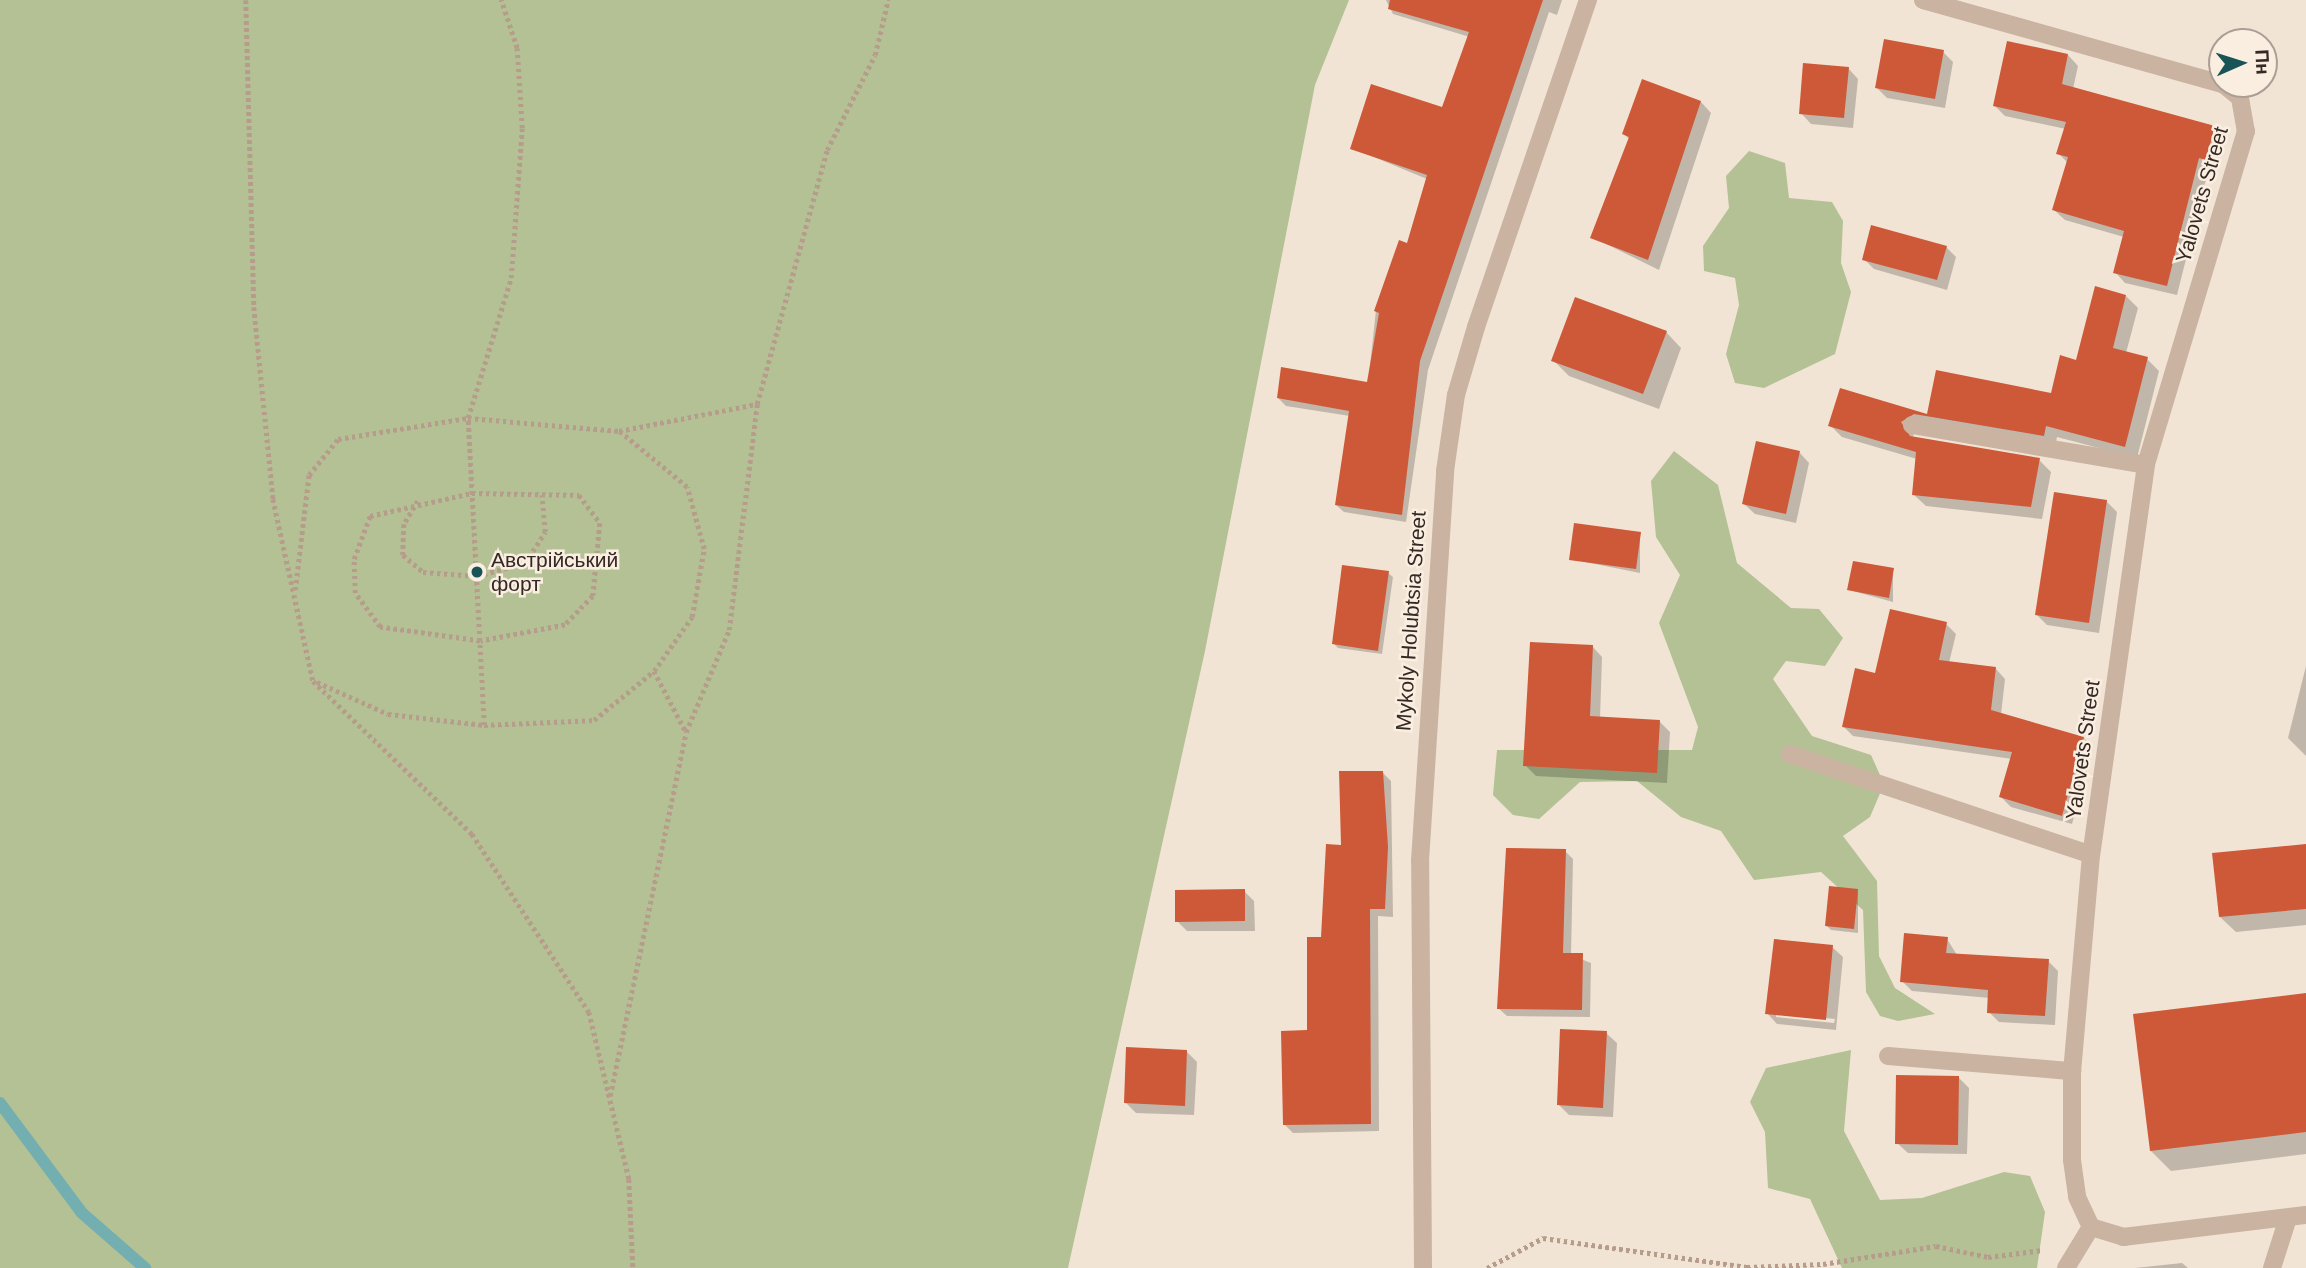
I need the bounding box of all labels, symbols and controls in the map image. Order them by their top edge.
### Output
north arrow [2208,28,2278,98]
text: Пн [2251,49,2274,75]
street label: Yalovets Street [2170,124,2234,266]
street label: Mykoly Holubtsia Street [1391,510,1431,732]
place label: Австрійський форт [491,547,618,597]
marker: Австрійський форт [469,564,485,580]
street label: Yalovets Street [2061,679,2105,821]

